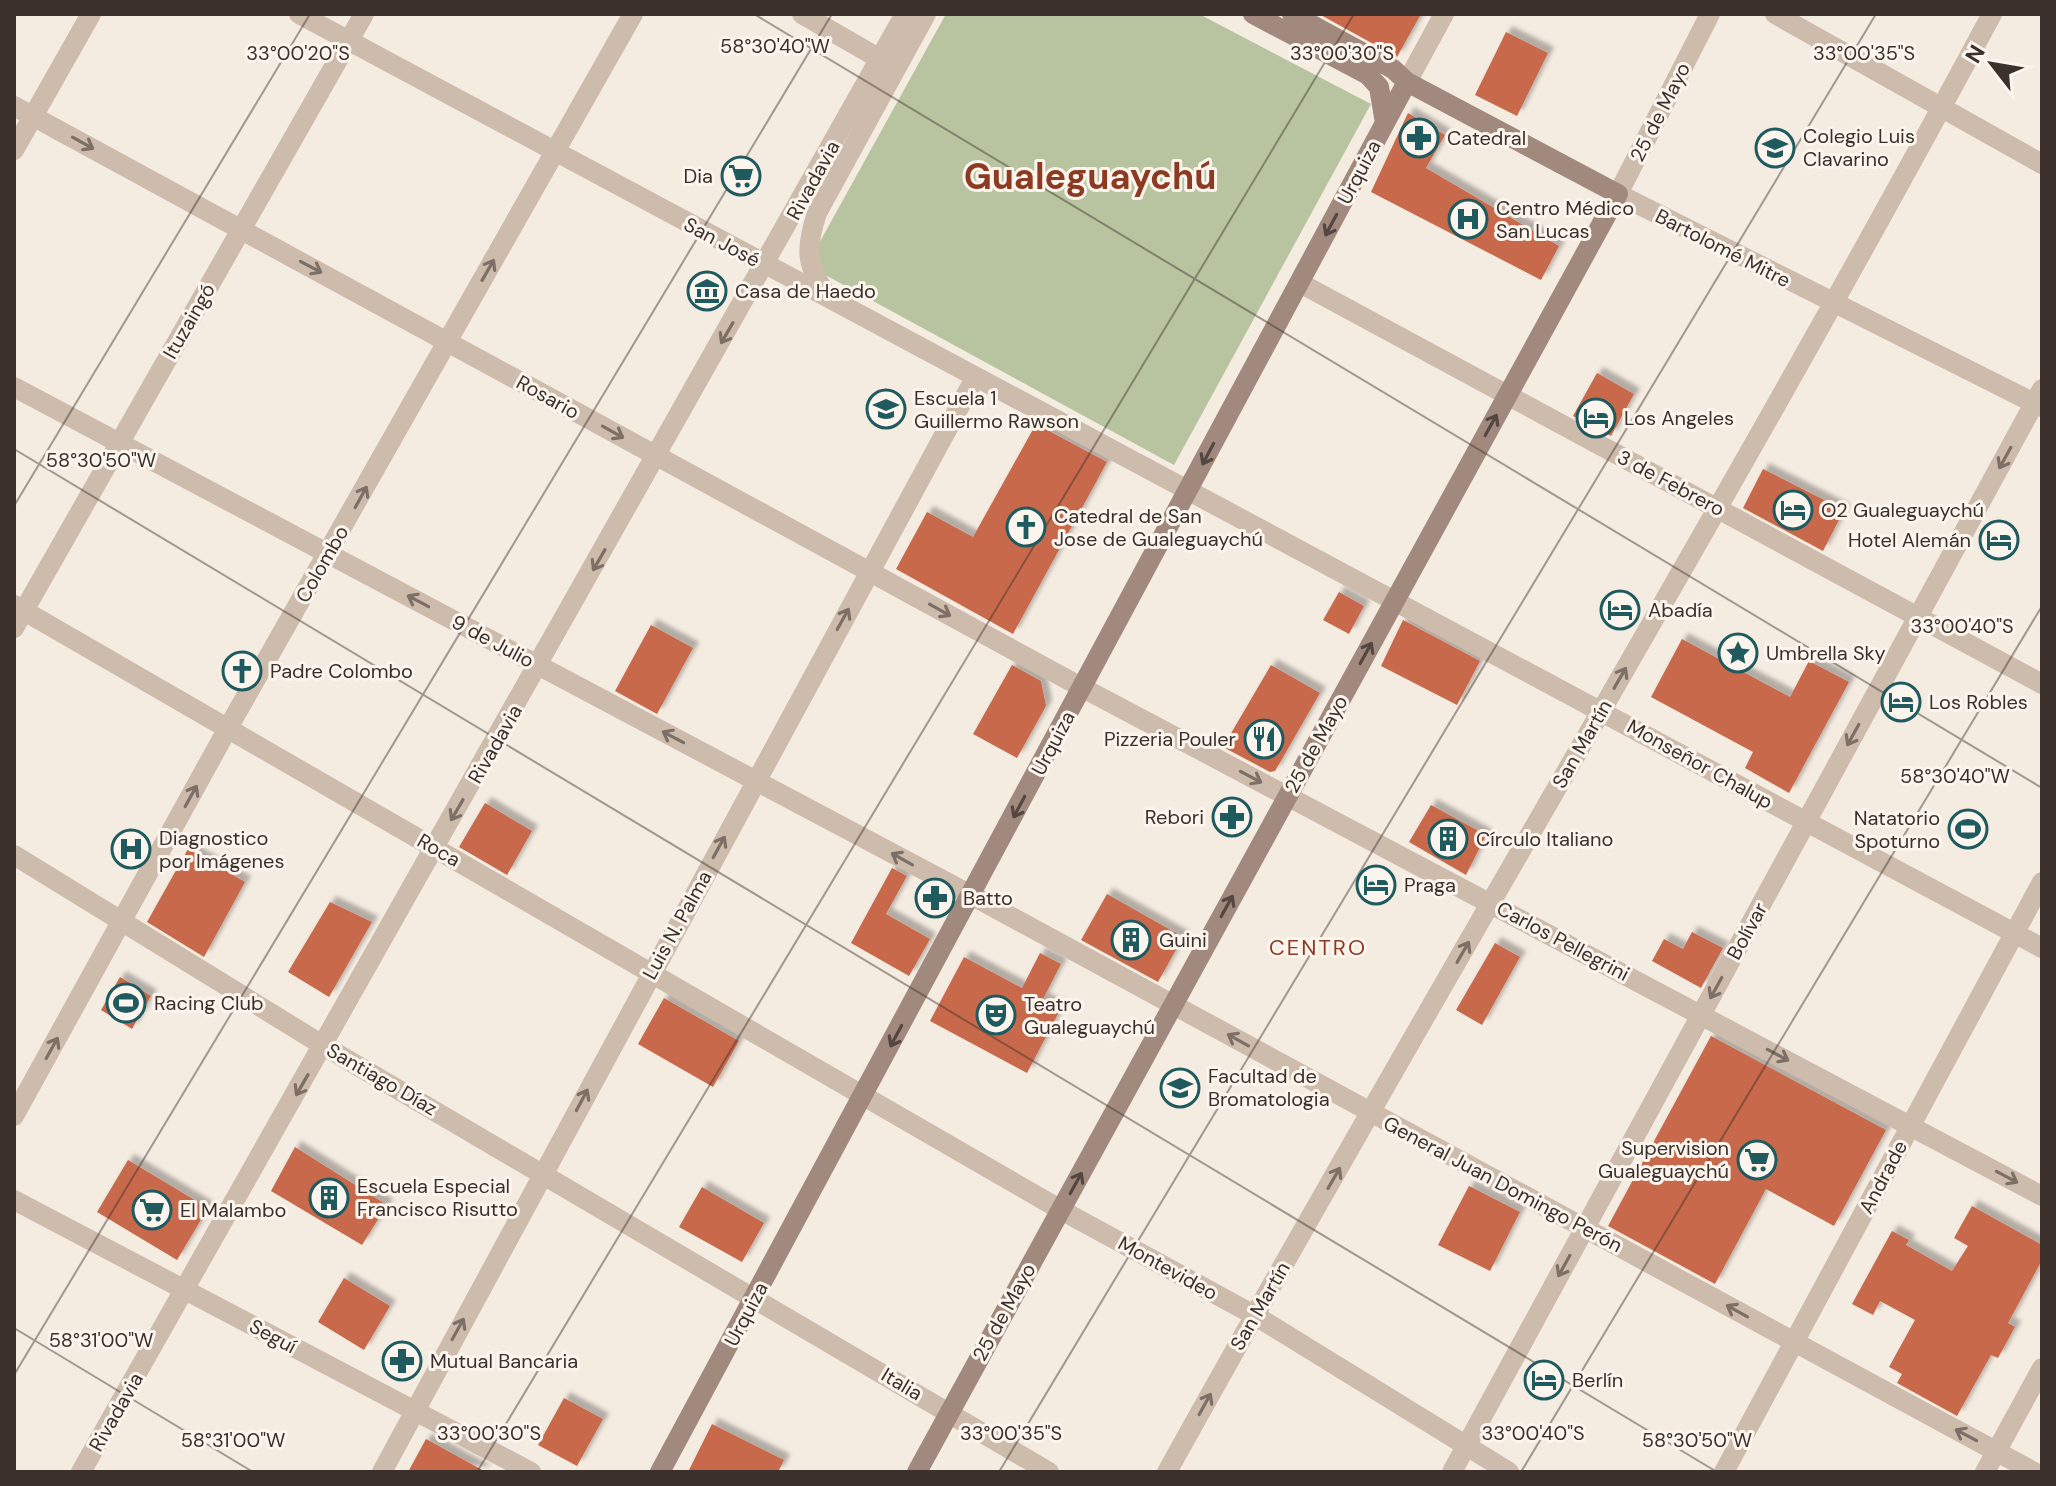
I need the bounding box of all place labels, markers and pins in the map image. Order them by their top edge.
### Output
pharmacy icon: Catedral [1398,117,1440,159]
place label: Colegio Luis Clavarino [1803,123,1915,172]
place label: Catedral [1447,125,1526,151]
school or university icon: Colegio Luis Clavarino [1754,127,1796,169]
supermarket icon: Dia [720,155,762,197]
place label: Dia [684,163,713,189]
place label: Centro Médico San Lucas [1496,195,1634,244]
hospital icon: Centro Médico San Lucas [1447,198,1489,240]
museum icon: Casa de Haedo [686,270,728,312]
place label: Casa de Haedo [735,278,876,304]
place label: Escuela 1 Guillermo Rawson [914,385,1079,434]
school or university icon: Escuela 1 Guillermo Rawson [865,388,907,430]
hotel icon: Los Angeles [1575,397,1617,439]
place label: Los Angeles [1624,405,1734,431]
hotel icon: O2 Gualeguaychú [1772,489,1814,531]
place label: O2 Gualeguaychú [1821,497,1984,523]
place label: Catedral de San Jose de Gualeguaychú [1054,503,1263,552]
church icon: Catedral de San Jose de Gualeguaychú [1005,506,1047,548]
hotel icon: Hotel Alemán [1978,519,2020,561]
place label: Hotel Alemán [1848,527,1971,553]
hotel icon: Abadía [1599,589,1641,631]
place label: Abadía [1648,597,1713,623]
place icon: Umbrella Sky [1717,632,1759,674]
place label: Umbrella Sky [1766,640,1886,666]
church icon: Padre Colombo [221,650,263,692]
place label: Padre Colombo [270,658,413,684]
hotel icon: Los Robles [1880,681,1922,723]
place label: Los Robles [1929,689,2028,715]
restaurant icon: Pizzeria Pouler [1243,718,1285,760]
place label: Pizzeria Pouler [1104,726,1236,752]
pharmacy icon: Rebori [1211,796,1253,838]
place label: Rebori [1145,804,1204,830]
place label: Natatorio Spoturno [1854,805,1940,854]
sports icon: Natatorio Spoturno [1947,808,1989,850]
building icon: Círculo Italiano [1427,818,1469,860]
place label: Diagnostico por Imágenes [159,825,284,874]
place label: Círculo Italiano [1476,826,1613,852]
hospital icon: Diagnostico por Imágenes [110,828,152,870]
hotel icon: Praga [1355,864,1397,906]
place label: Praga [1404,872,1456,898]
pharmacy icon: Batto [914,877,956,919]
place label: Batto [963,885,1013,911]
building icon: Guini [1110,919,1152,961]
place label: Guini [1159,927,1207,953]
sports icon: Racing Club [105,982,147,1024]
place label: Racing Club [154,990,263,1016]
place label: Teatro Gualeguaychú [1024,991,1155,1040]
theatre icon: Teatro Gualeguaychú [975,994,1017,1036]
place label: Facultad de Bromatologia [1208,1063,1330,1112]
school or university icon: Facultad de Bromatologia [1159,1067,1201,1109]
place label: Supervision Gualeguaychú [1598,1135,1729,1184]
supermarket icon: Supervision Gualeguaychú [1736,1139,1778,1181]
place label: Escuela Especial Francisco Risutto [357,1173,518,1222]
building icon: Escuela Especial Francisco Risutto [308,1177,350,1219]
supermarket icon: El Malambo [131,1189,173,1231]
place label: El Malambo [180,1197,286,1223]
pharmacy icon: Mutual Bancaria [381,1340,423,1382]
place label: Mutual Bancaria [430,1348,578,1374]
hotel icon: Berlín [1523,1359,1565,1401]
place label: Berlín [1572,1367,1623,1393]

